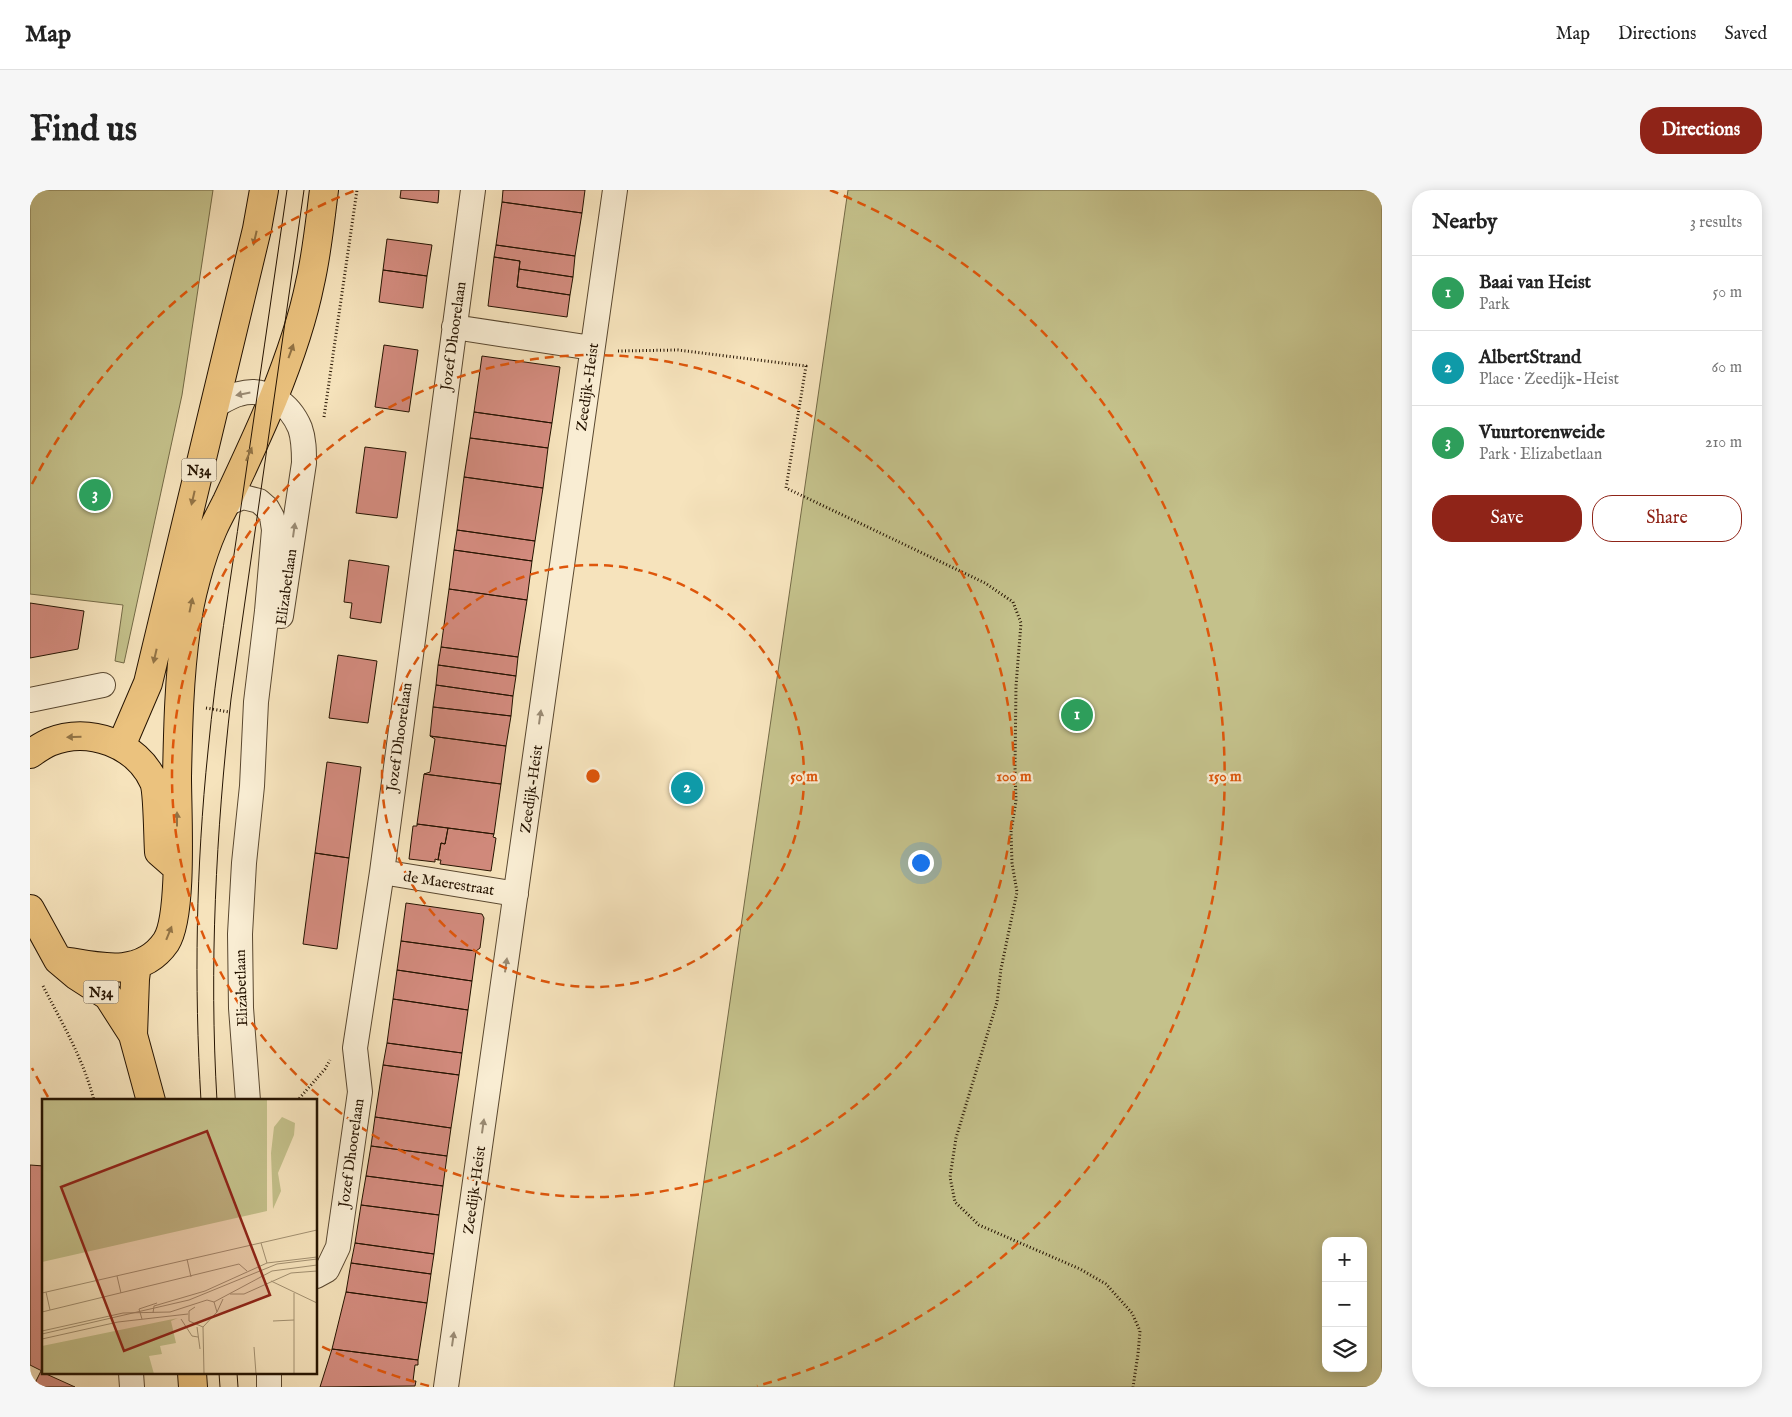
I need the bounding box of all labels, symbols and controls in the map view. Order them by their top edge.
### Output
text: Map [25,19,71,50]
text: Map [1556,23,1590,46]
text: Directions [1618,23,1696,46]
text: Saved [1724,23,1767,46]
button: Directions [1640,107,1762,154]
text: Find us [30,108,137,153]
text: Nearby [1432,209,1497,236]
text: 3 results [1690,213,1742,233]
one-way arrow [251,230,259,245]
text: Baai van Heist [1479,271,1591,295]
street label: Jozef Dhoorelaan [436,280,471,394]
text: 1 [1445,283,1451,303]
text: 50 m [1713,283,1742,303]
text: Park [1479,295,1509,315]
street label: Zeedijk-Heist [572,342,603,432]
one-way arrow [287,343,295,358]
text: AlbertStrand [1479,346,1581,370]
text: 2 [1444,358,1452,378]
text: 60 m [1712,358,1742,378]
text: Place · Zeedijk-Heist [1479,370,1619,390]
one-way arrow [235,391,251,399]
text: Vuurtorenweide [1479,421,1605,445]
text: 3 [1445,433,1451,453]
text: 210 m [1705,433,1742,453]
text: Park · Elizabetlaan [1479,445,1602,465]
one-way arrow [245,447,253,461]
road number: N34 [182,458,216,482]
pin: 3 [79,476,111,514]
one-way arrow [188,491,196,506]
button: Save [1432,495,1582,542]
button: Share [1592,495,1742,542]
one-way arrow [290,522,298,538]
street label: Elizabetlaan [272,548,301,627]
one-way arrow [187,598,195,613]
one-way arrow [151,649,159,664]
street label: Jozef Dhoorelaan [382,681,417,795]
pin: 1 [1061,696,1093,734]
one-way arrow [537,709,545,725]
one-way arrow [66,733,82,741]
street label: Zeedijk-Heist [516,744,547,834]
centre of rings [584,767,602,785]
text: 50 m [790,767,818,786]
text: 100 m [996,767,1032,786]
text: 150 m [1208,767,1242,786]
pin: 2 [671,769,703,807]
one-way arrow [173,811,181,827]
your location [908,850,934,876]
street label: de Maerestraat [402,867,496,900]
one-way arrow [166,926,174,940]
street label: Elizabetlaan [231,949,252,1027]
one-way arrow [502,957,510,973]
road number: N34 [84,980,118,1004]
street label: Jozef Dhoorelaan [334,1097,369,1211]
inset map [42,1099,318,1374]
one-way arrow [479,1118,487,1134]
street label: Zeedijk-Heist [459,1145,490,1235]
map controls [1322,1237,1367,1372]
button: + [1322,1237,1367,1282]
button: − [1322,1282,1367,1327]
button: layers [1322,1327,1367,1372]
one-way arrow [449,1330,457,1346]

